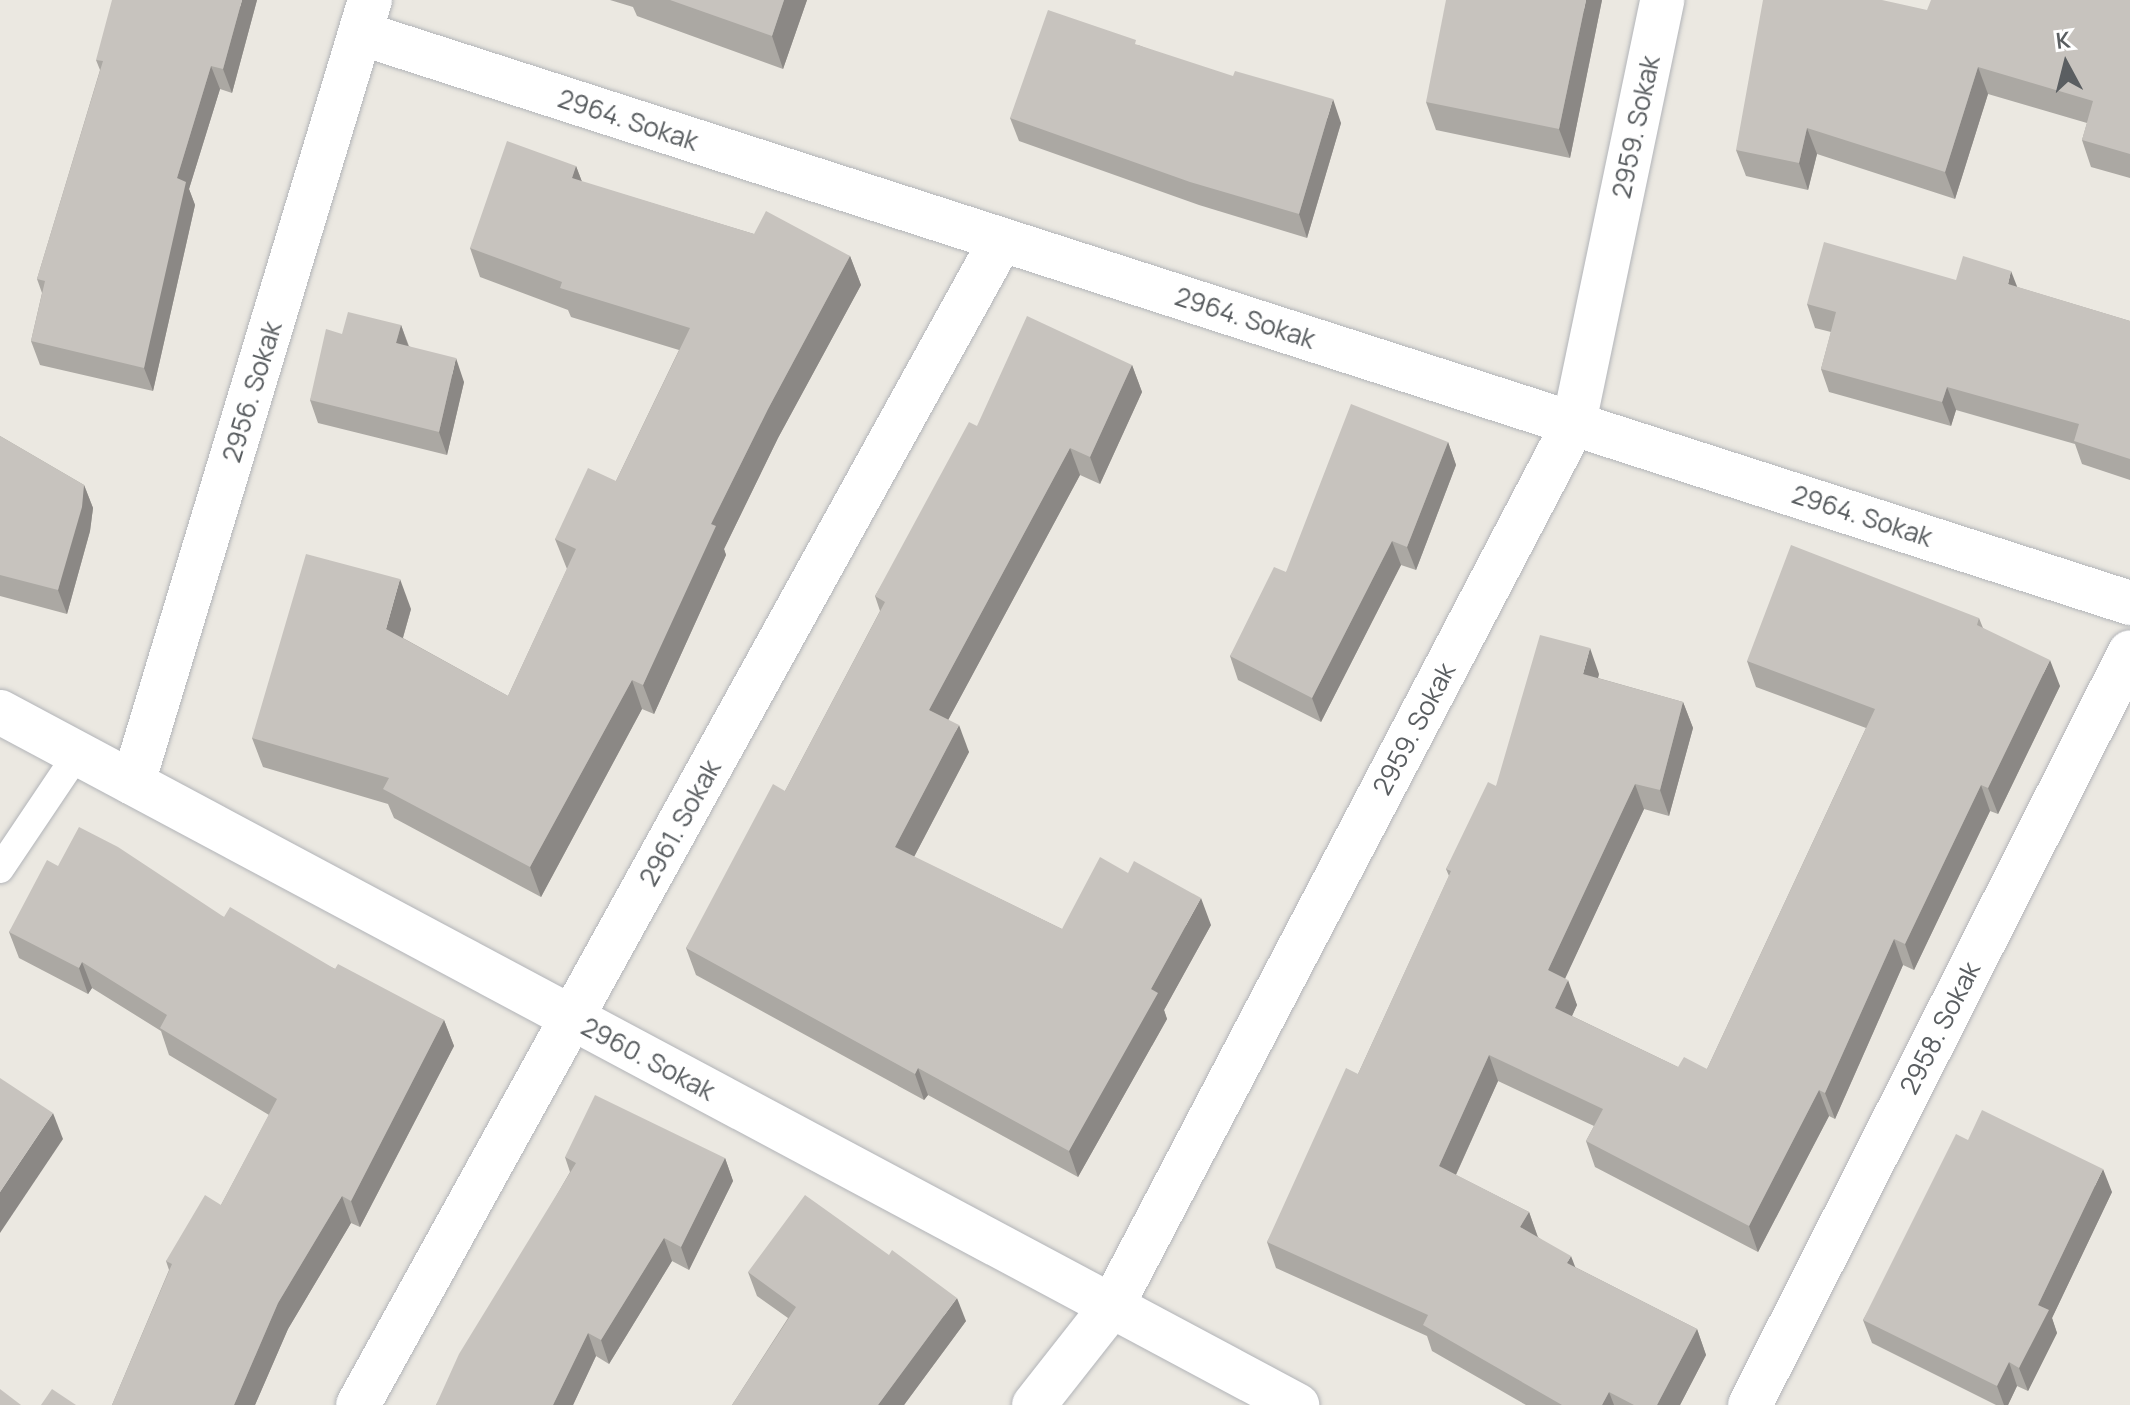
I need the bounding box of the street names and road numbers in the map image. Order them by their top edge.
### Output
street label: 2959. Sokak [1606,53,1666,201]
street label: 2964. Sokak [554,83,702,157]
street label: 2964. Sokak [1171,281,1319,355]
street label: 2956. Sokak [216,318,288,466]
street label: 2964. Sokak [1788,479,1936,553]
street label: 2959. Sokak [1366,658,1462,800]
street label: 2961. Sokak [633,755,727,891]
street label: 2958. Sokak [1893,957,1987,1099]
street label: 2960. Sokak [576,1011,720,1107]

